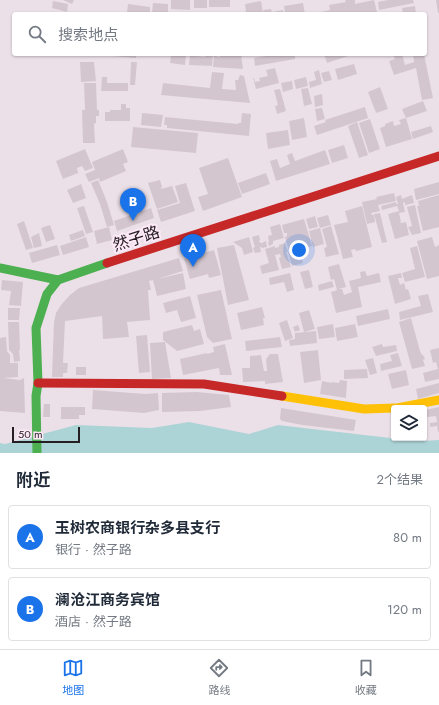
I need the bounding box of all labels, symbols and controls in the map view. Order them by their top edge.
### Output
search box [12,12,427,56]
icon: search [26,23,48,45]
text: 搜索地点 [58,24,118,46]
pin: B [120,188,146,221]
street label: 然子路 [110,220,163,257]
pin: A [180,234,206,267]
your location [289,240,309,260]
map controls [391,405,427,441]
button: layers [391,405,427,441]
scale bar [12,425,80,444]
text: 50 m [18,426,43,442]
text: 附近 [16,468,50,492]
text: 2个结果 [377,470,423,489]
text: 玉树农商银行杂多县支行 [55,517,220,539]
text: A [25,528,35,547]
text: 80 m [393,528,422,547]
text: 银行 · 然子路 [55,540,132,559]
text: 澜沧江商务宾馆 [55,589,160,611]
text: B [26,600,34,619]
text: 120 m [387,600,422,619]
text: 酒店 · 然子路 [55,612,132,631]
tab: 地图 [62,657,84,698]
tab: 路线 [208,657,230,698]
tab: 收藏 [355,657,377,698]

